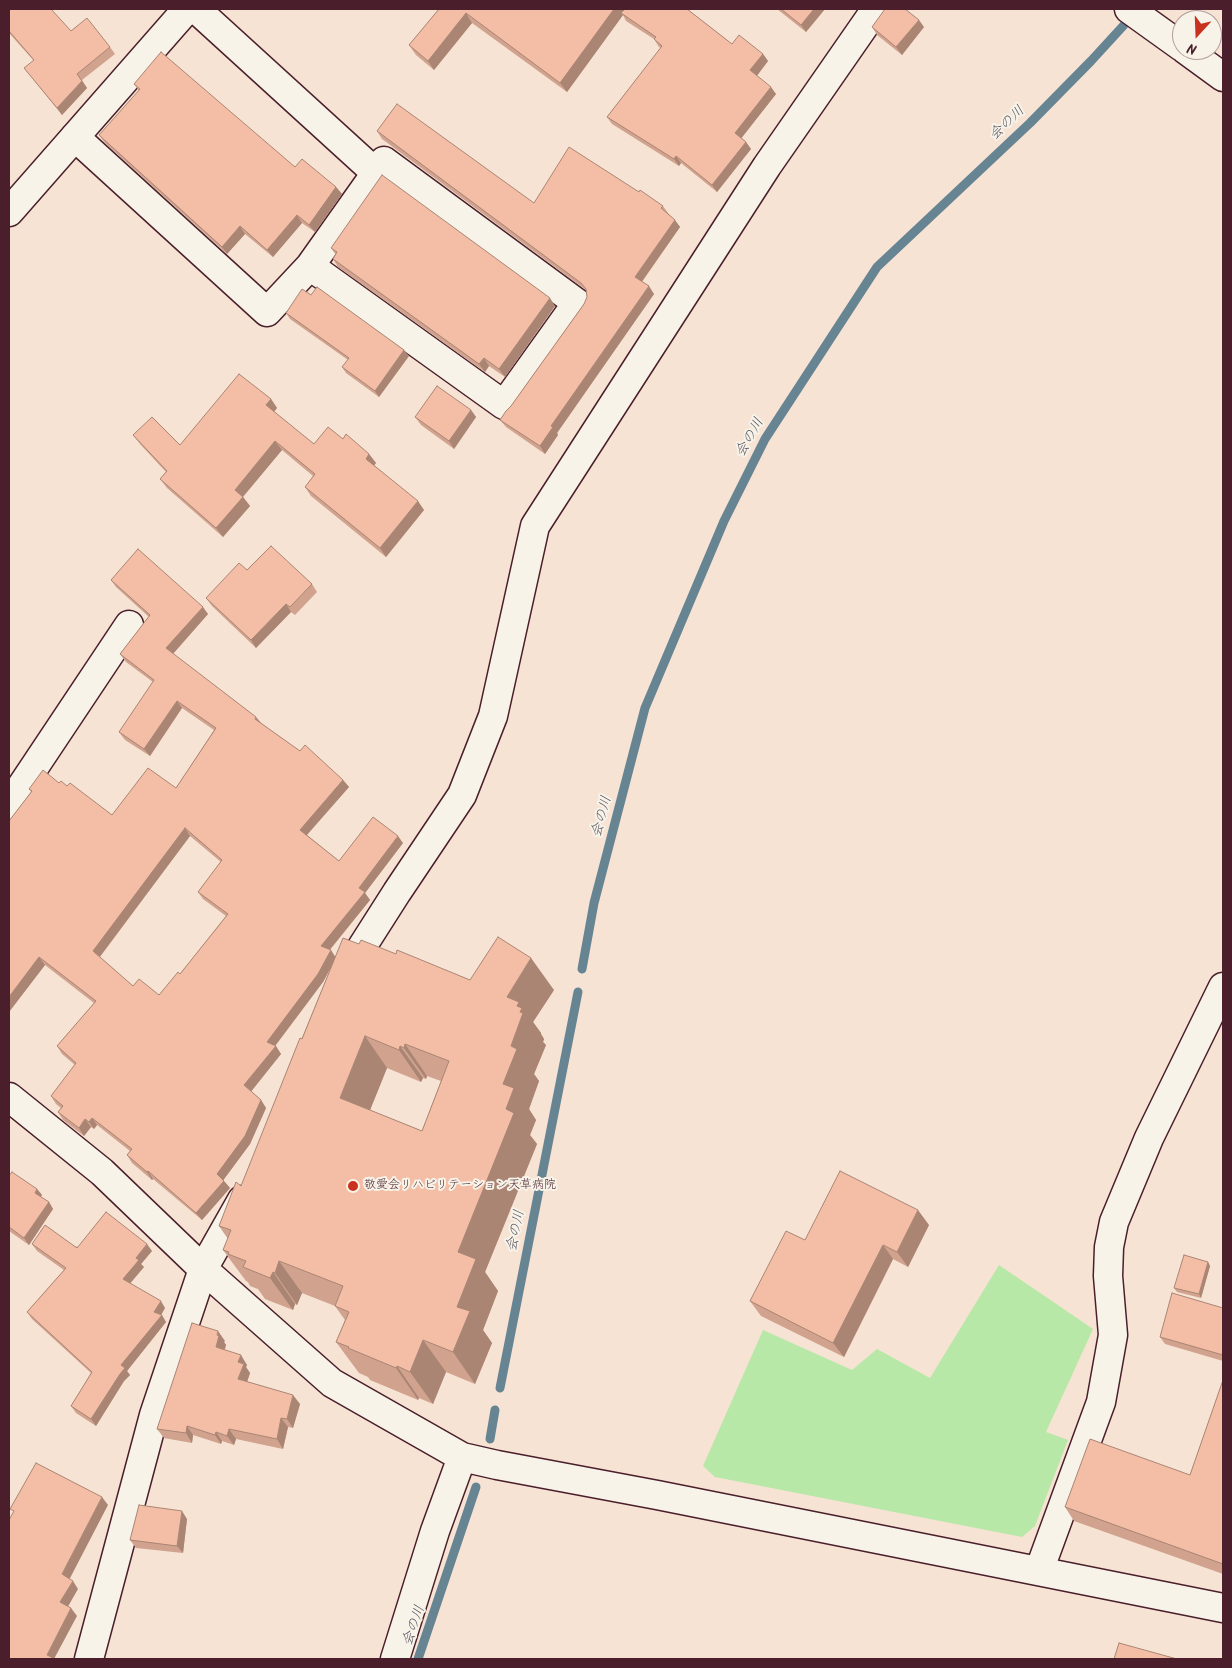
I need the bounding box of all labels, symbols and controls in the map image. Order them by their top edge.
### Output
north arrow [1172,10,1222,60]
text: N [1184,36,1200,60]
water label: 会の川 [987,103,1029,145]
water label: 会の川 [733,416,769,460]
water label: 会の川 [589,795,617,839]
marker: 敬愛会リハビリテーション天草病院 [346,1179,360,1193]
place label: 敬愛会リハビリテーション天草病院 [364,1179,556,1193]
water label: 会の川 [505,1209,529,1253]
water label: 会の川 [400,1603,430,1649]

